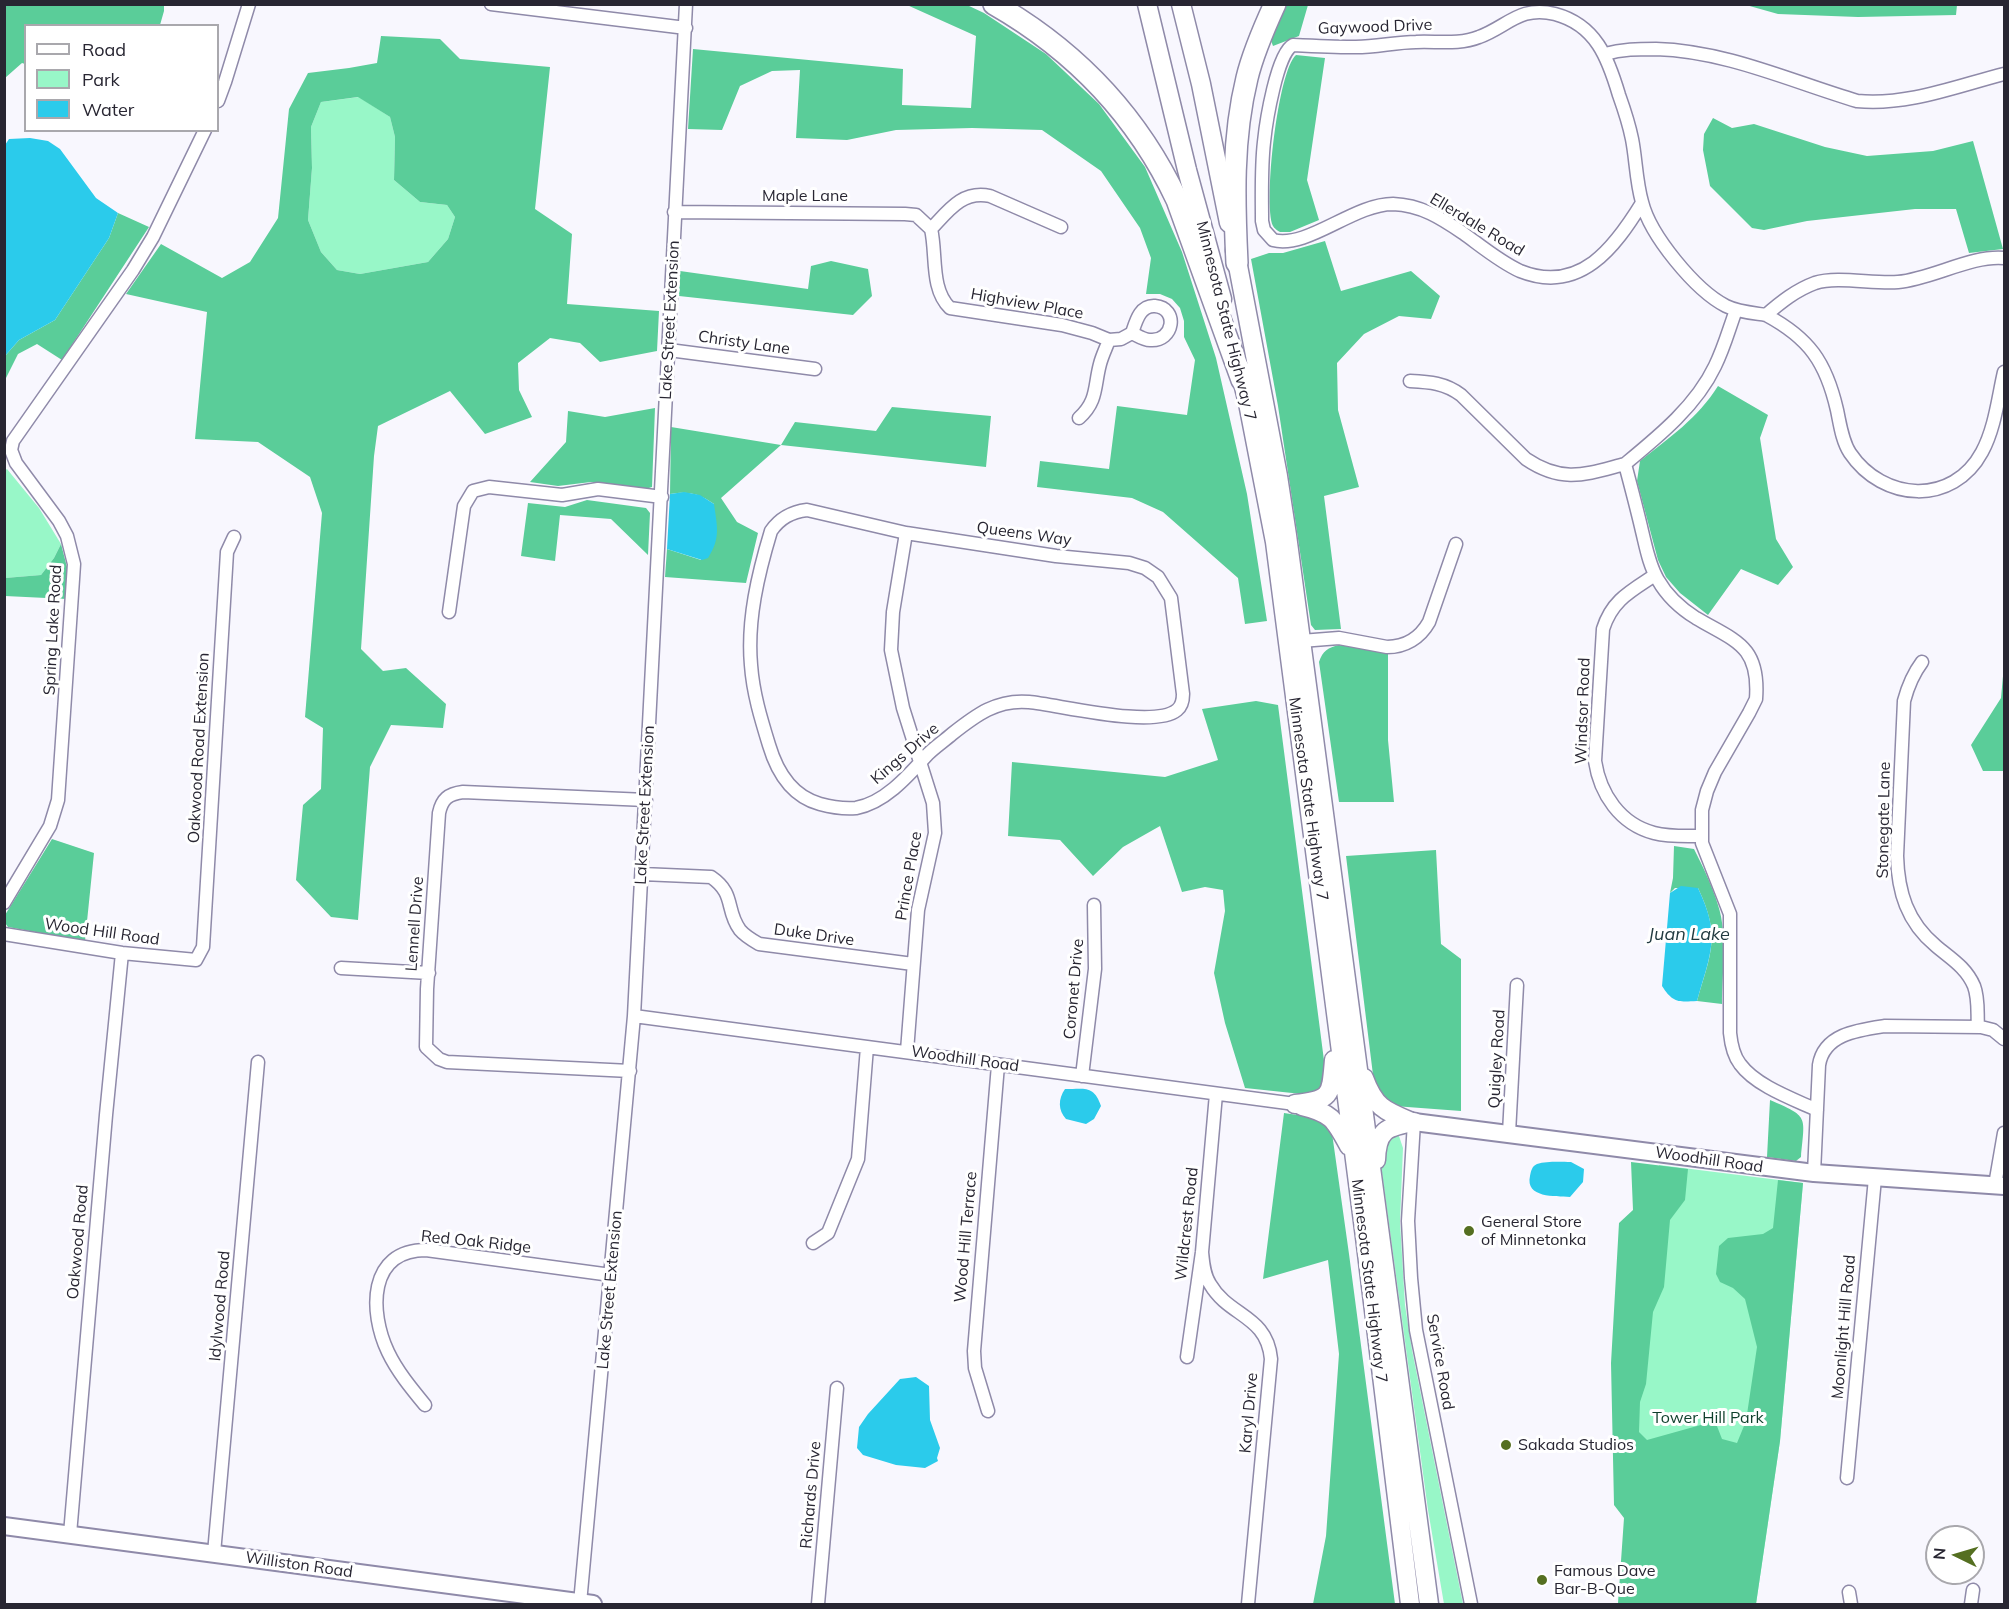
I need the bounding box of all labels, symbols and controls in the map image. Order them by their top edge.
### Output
street label: Gaywood Drive [1318,15,1432,39]
legend [24,24,219,132]
text: Road [82,38,126,61]
text: Park [82,68,120,91]
text: Water [82,98,134,121]
street label: Maple Lane [762,186,848,206]
street label: Ellerdale Road [1426,189,1528,261]
street label: Minnesota State Highway 7 [1192,219,1260,423]
street label: Lake Street Extension [656,240,684,400]
street label: Highview Place [969,285,1085,323]
street label: Christy Lane [697,327,791,359]
street label: Queens Way [975,518,1073,550]
street label: Spring Lake Road [40,564,66,696]
street label: Oakwood Road Extension [184,652,214,844]
street label: Windsor Road [1572,657,1594,765]
street label: Minnesota State Highway 7 [1284,696,1332,902]
street label: Kings Drive [867,719,943,789]
street label: Lake Street Extension [631,725,659,885]
street label: Stonegate Lane [1873,761,1895,879]
street label: Prince Place [892,830,926,922]
street label: Lennell Drive [402,876,428,972]
street label: Wood Hill Road [43,914,161,950]
street label: Duke Drive [773,920,855,950]
water label: Juan Lake [1648,924,1730,946]
street label: Coronet Drive [1060,938,1088,1040]
street label: Quigley Road [1485,1009,1509,1109]
street label: Woodhill Road [910,1042,1020,1076]
street label: Woodhill Road [1654,1143,1764,1177]
street label: Wildcrest Road [1171,1166,1203,1282]
street label: Wood Hill Terrace [951,1171,981,1303]
street label: Minnesota State Highway 7 [1347,1178,1391,1384]
street label: Oakwood Road [63,1184,93,1300]
street label: Lake Street Extension [593,1210,627,1370]
place label: General Store of Minnetonka [1481,1212,1586,1250]
marker: General Store of Minnetonka [1462,1224,1476,1238]
street label: Red Oak Ridge [420,1227,532,1257]
street label: Idylwood Road [206,1250,234,1362]
street label: Moonlight Hill Road [1828,1254,1860,1400]
street label: Service Road [1422,1313,1458,1411]
street label: Karyl Drive [1236,1372,1262,1454]
park label: Tower Hill Park [1652,1408,1764,1428]
place label: Sakada Studios [1518,1435,1634,1455]
marker: Sakada Studios [1499,1438,1513,1452]
street label: Richards Drive [797,1440,825,1550]
north arrow [1925,1525,1985,1585]
text: N [1929,1547,1950,1561]
street label: Williston Road [244,1548,354,1582]
place label: Famous Dave Bar-B-Que [1554,1561,1655,1599]
marker: Famous Dave Bar-B-Que [1535,1573,1549,1587]

